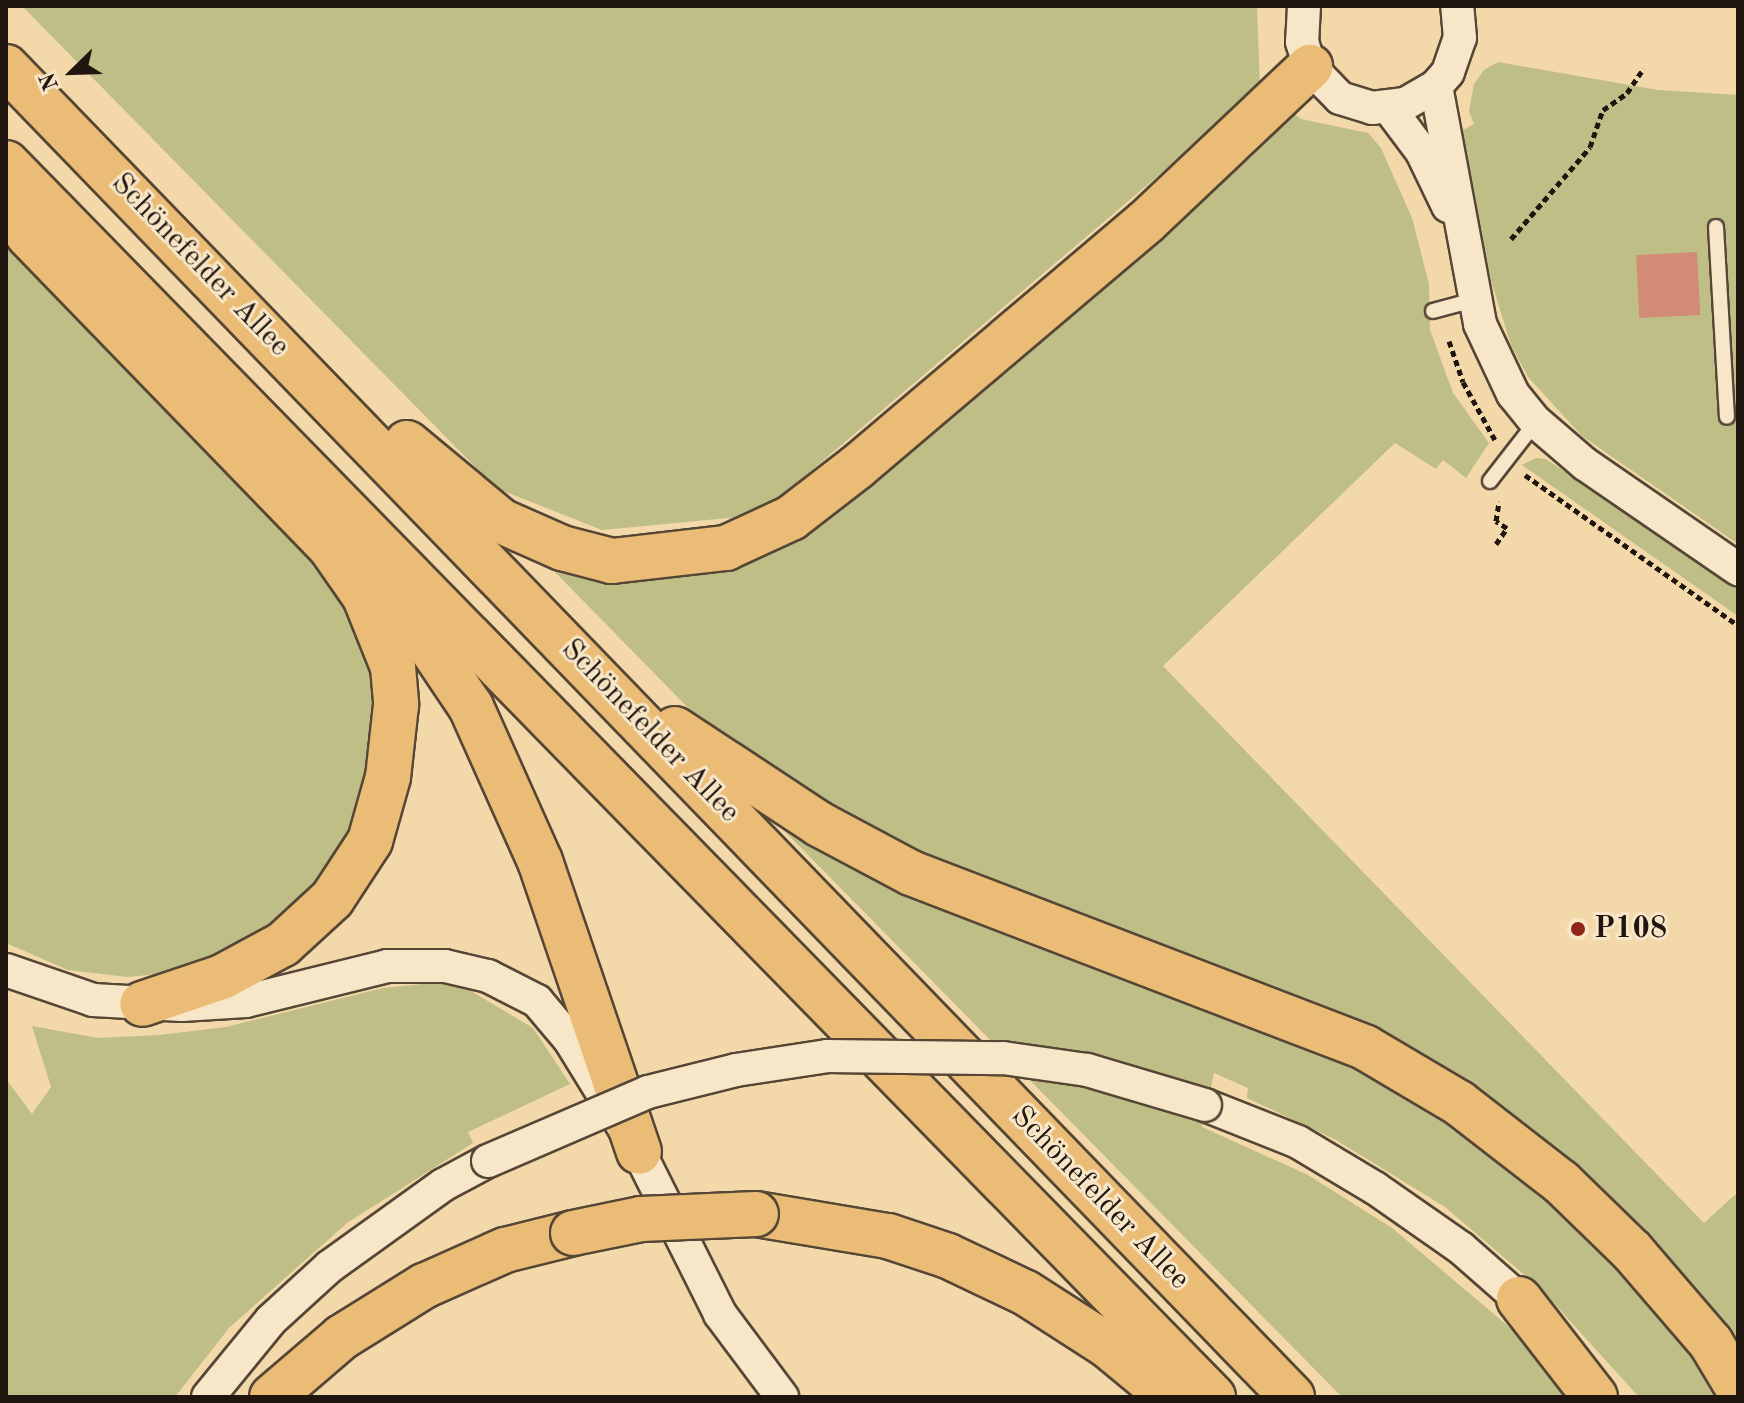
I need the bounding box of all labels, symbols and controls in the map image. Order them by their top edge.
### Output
north arrow [32,32,112,112]
text: N [36,69,63,93]
street label: Schönefelder Allee [103,166,297,364]
street label: Schönefelder Allee [553,632,747,830]
place label: P108 [1594,911,1667,947]
marker: P108 [1569,920,1587,938]
street label: Schönefelder Allee [1003,1099,1197,1297]

